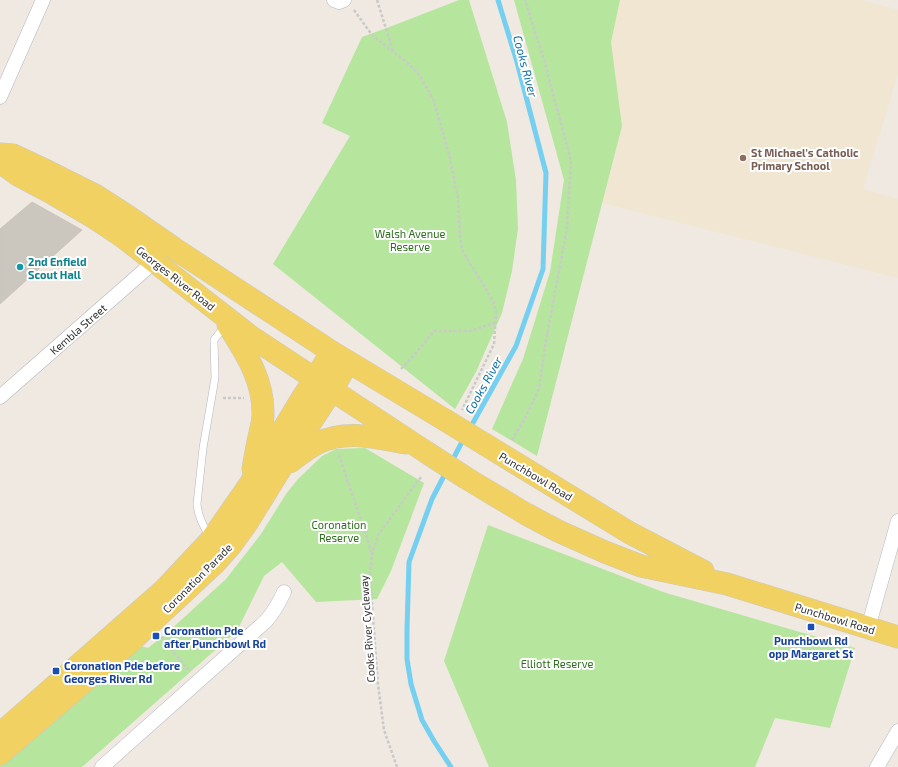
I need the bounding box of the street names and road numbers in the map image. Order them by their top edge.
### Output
street label: Georges River Road [134,243,218,313]
street label: Kembla Street [47,301,109,357]
street label: Punchbowl Road [497,449,575,503]
street label: Coronation Parade [160,541,234,615]
street label: Cooks River Cycleway [357,575,377,683]
street label: Punchbowl Road [793,600,877,636]

